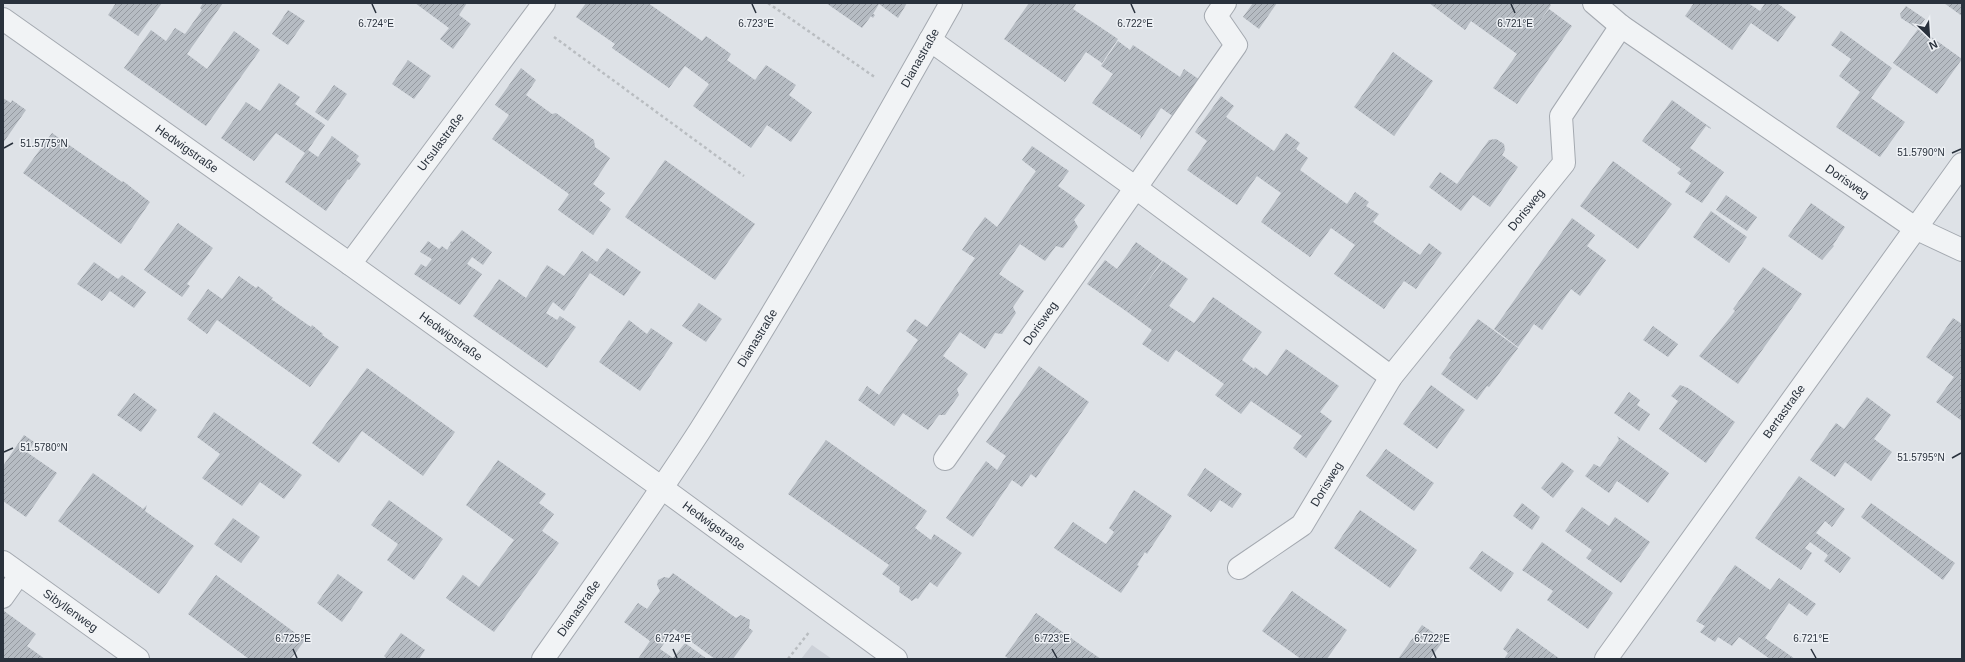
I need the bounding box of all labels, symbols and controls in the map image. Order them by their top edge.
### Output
north arrow [1909,16,1949,56]
text: 6.724°E [358,18,394,29]
text: 6.723°E [738,18,774,29]
text: 6.722°E [1117,18,1153,29]
text: 6.721°E [1497,18,1533,29]
street label: Dianastraße [898,26,942,90]
text: N [1927,38,1939,52]
street label: Ursulastraße [415,110,467,174]
street label: Hedwigstraße [152,122,221,176]
text: 51.5775°N [20,138,68,149]
text: 51.5790°N [1897,147,1945,158]
street label: Dorisweg [1823,162,1872,201]
street label: Dorisweg [1505,186,1547,234]
street label: Dorisweg [1020,299,1061,348]
street label: Dianastraße [734,306,780,370]
street label: Hedwigstraße [417,309,485,364]
street label: Bertastraße [1760,382,1808,441]
text: 51.5780°N [20,442,68,453]
text: 51.5795°N [1897,452,1945,463]
street label: Dorisweg [1308,459,1345,509]
street label: Hedwigstraße [680,498,748,554]
street label: Dianastraße [554,577,603,639]
street label: Sibyllenweg [40,586,101,635]
text: 6.725°E [275,633,311,644]
text: 6.724°E [655,633,691,644]
text: 6.723°E [1034,633,1070,644]
text: 6.722°E [1414,633,1450,644]
text: 6.721°E [1793,633,1829,644]

